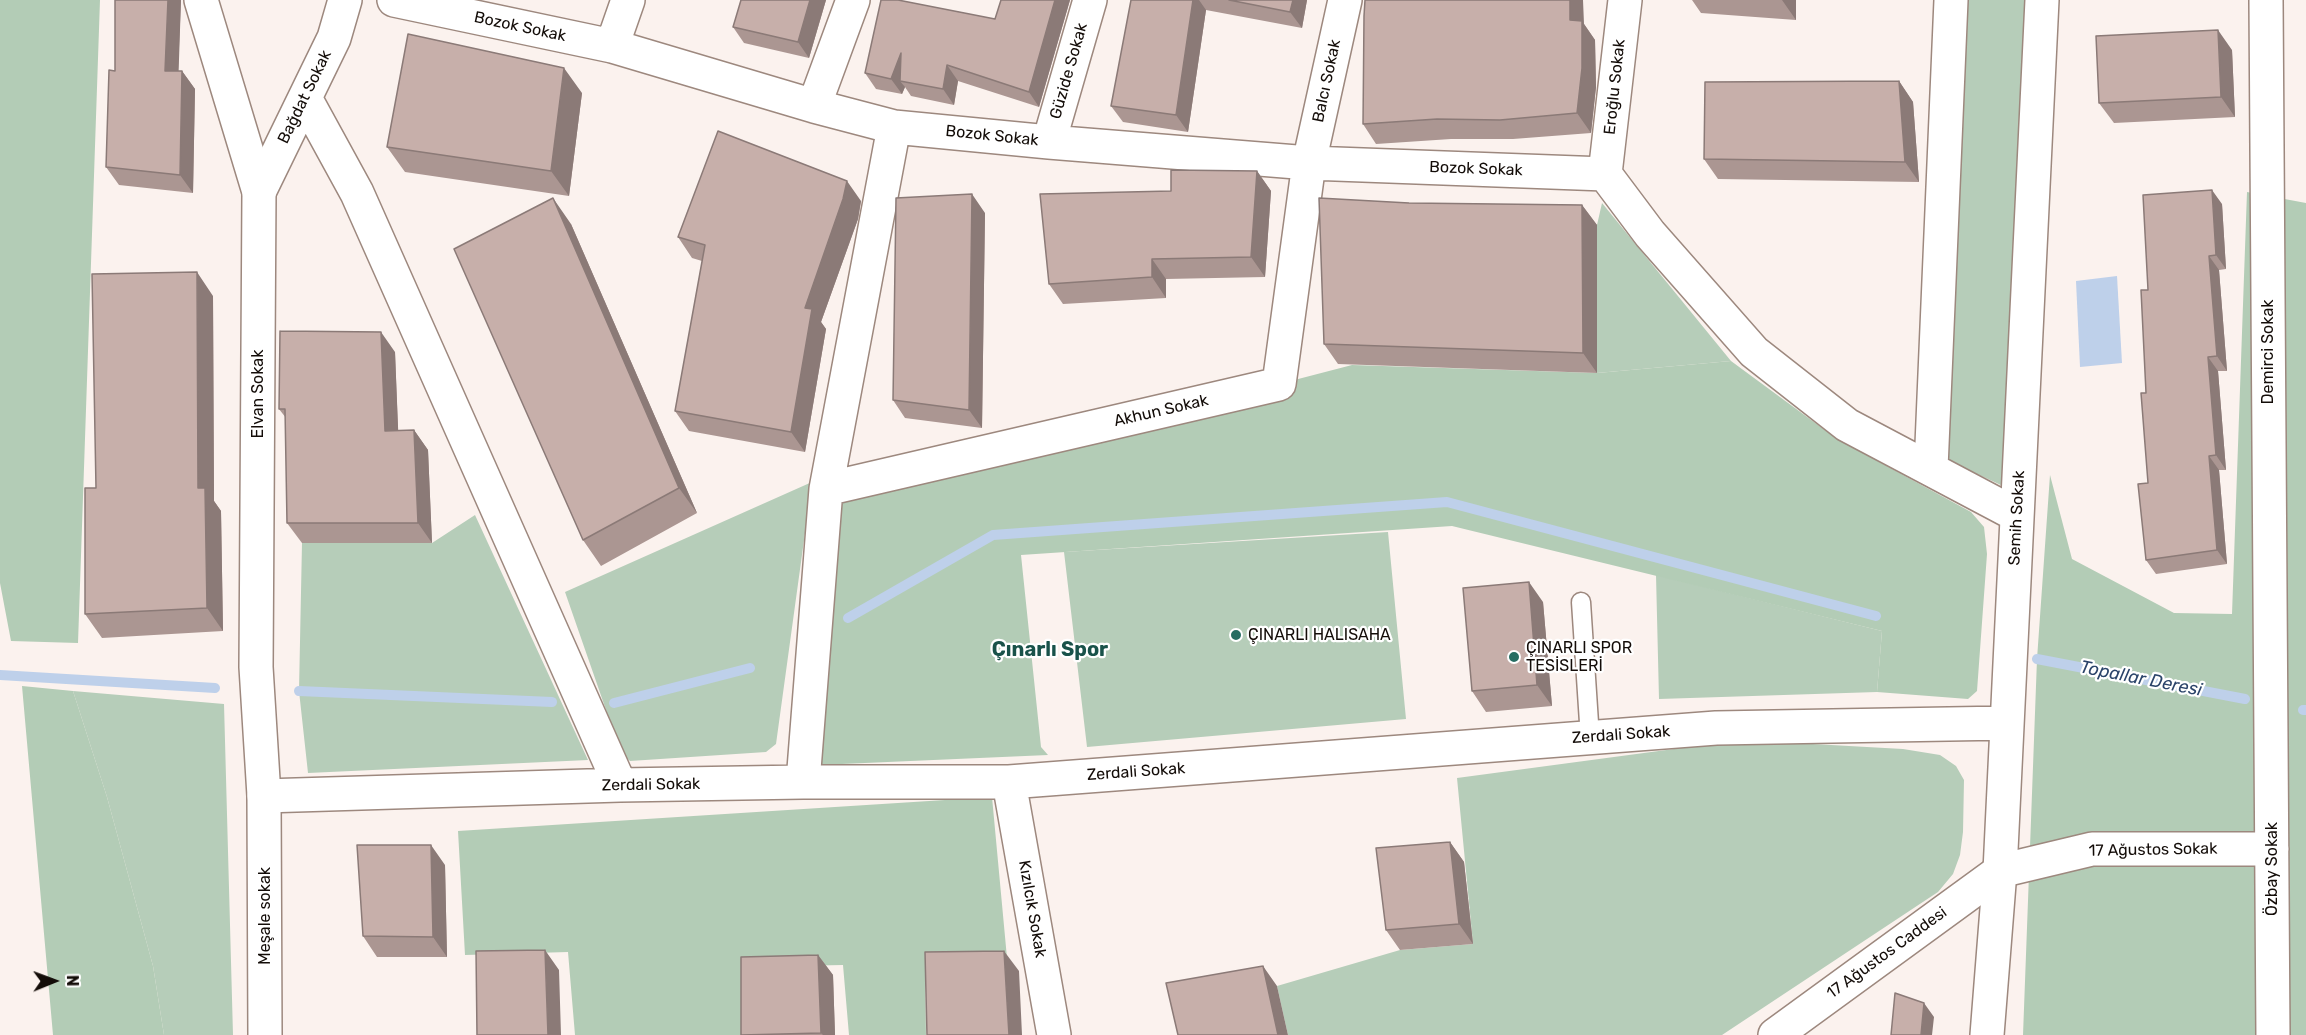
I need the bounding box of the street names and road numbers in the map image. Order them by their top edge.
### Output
street label: Bozok Sokak [472,8,568,46]
street label: Güzide Sokak [1046,21,1092,121]
street label: Balcı Sokak [1309,38,1345,124]
street label: Eroğlu Sokak [1600,38,1630,136]
street label: Bağdat Sokak [274,47,336,147]
street label: Bozok Sokak [945,122,1039,150]
street label: Bozok Sokak [1429,158,1523,180]
street label: Demirci Sokak [2258,300,2278,404]
street label: Elvan Sokak [248,350,268,438]
street label: Akhun Sokak [1112,391,1210,431]
street label: Semih Sokak [2005,470,2029,566]
street label: Zerdali Sokak [1571,722,1671,748]
street label: Zerdali Sokak [1086,759,1186,785]
street label: Zerdali Sokak [602,775,700,795]
street label: Özbay Sokak [2262,822,2282,916]
street label: 17 Ağustos Sokak [2088,839,2218,861]
street label: Kızılcık Sokak [1014,859,1050,959]
street label: Meşale sokak [255,867,275,965]
street label: 17 Ağustos Caddesi [1823,903,1951,1003]

